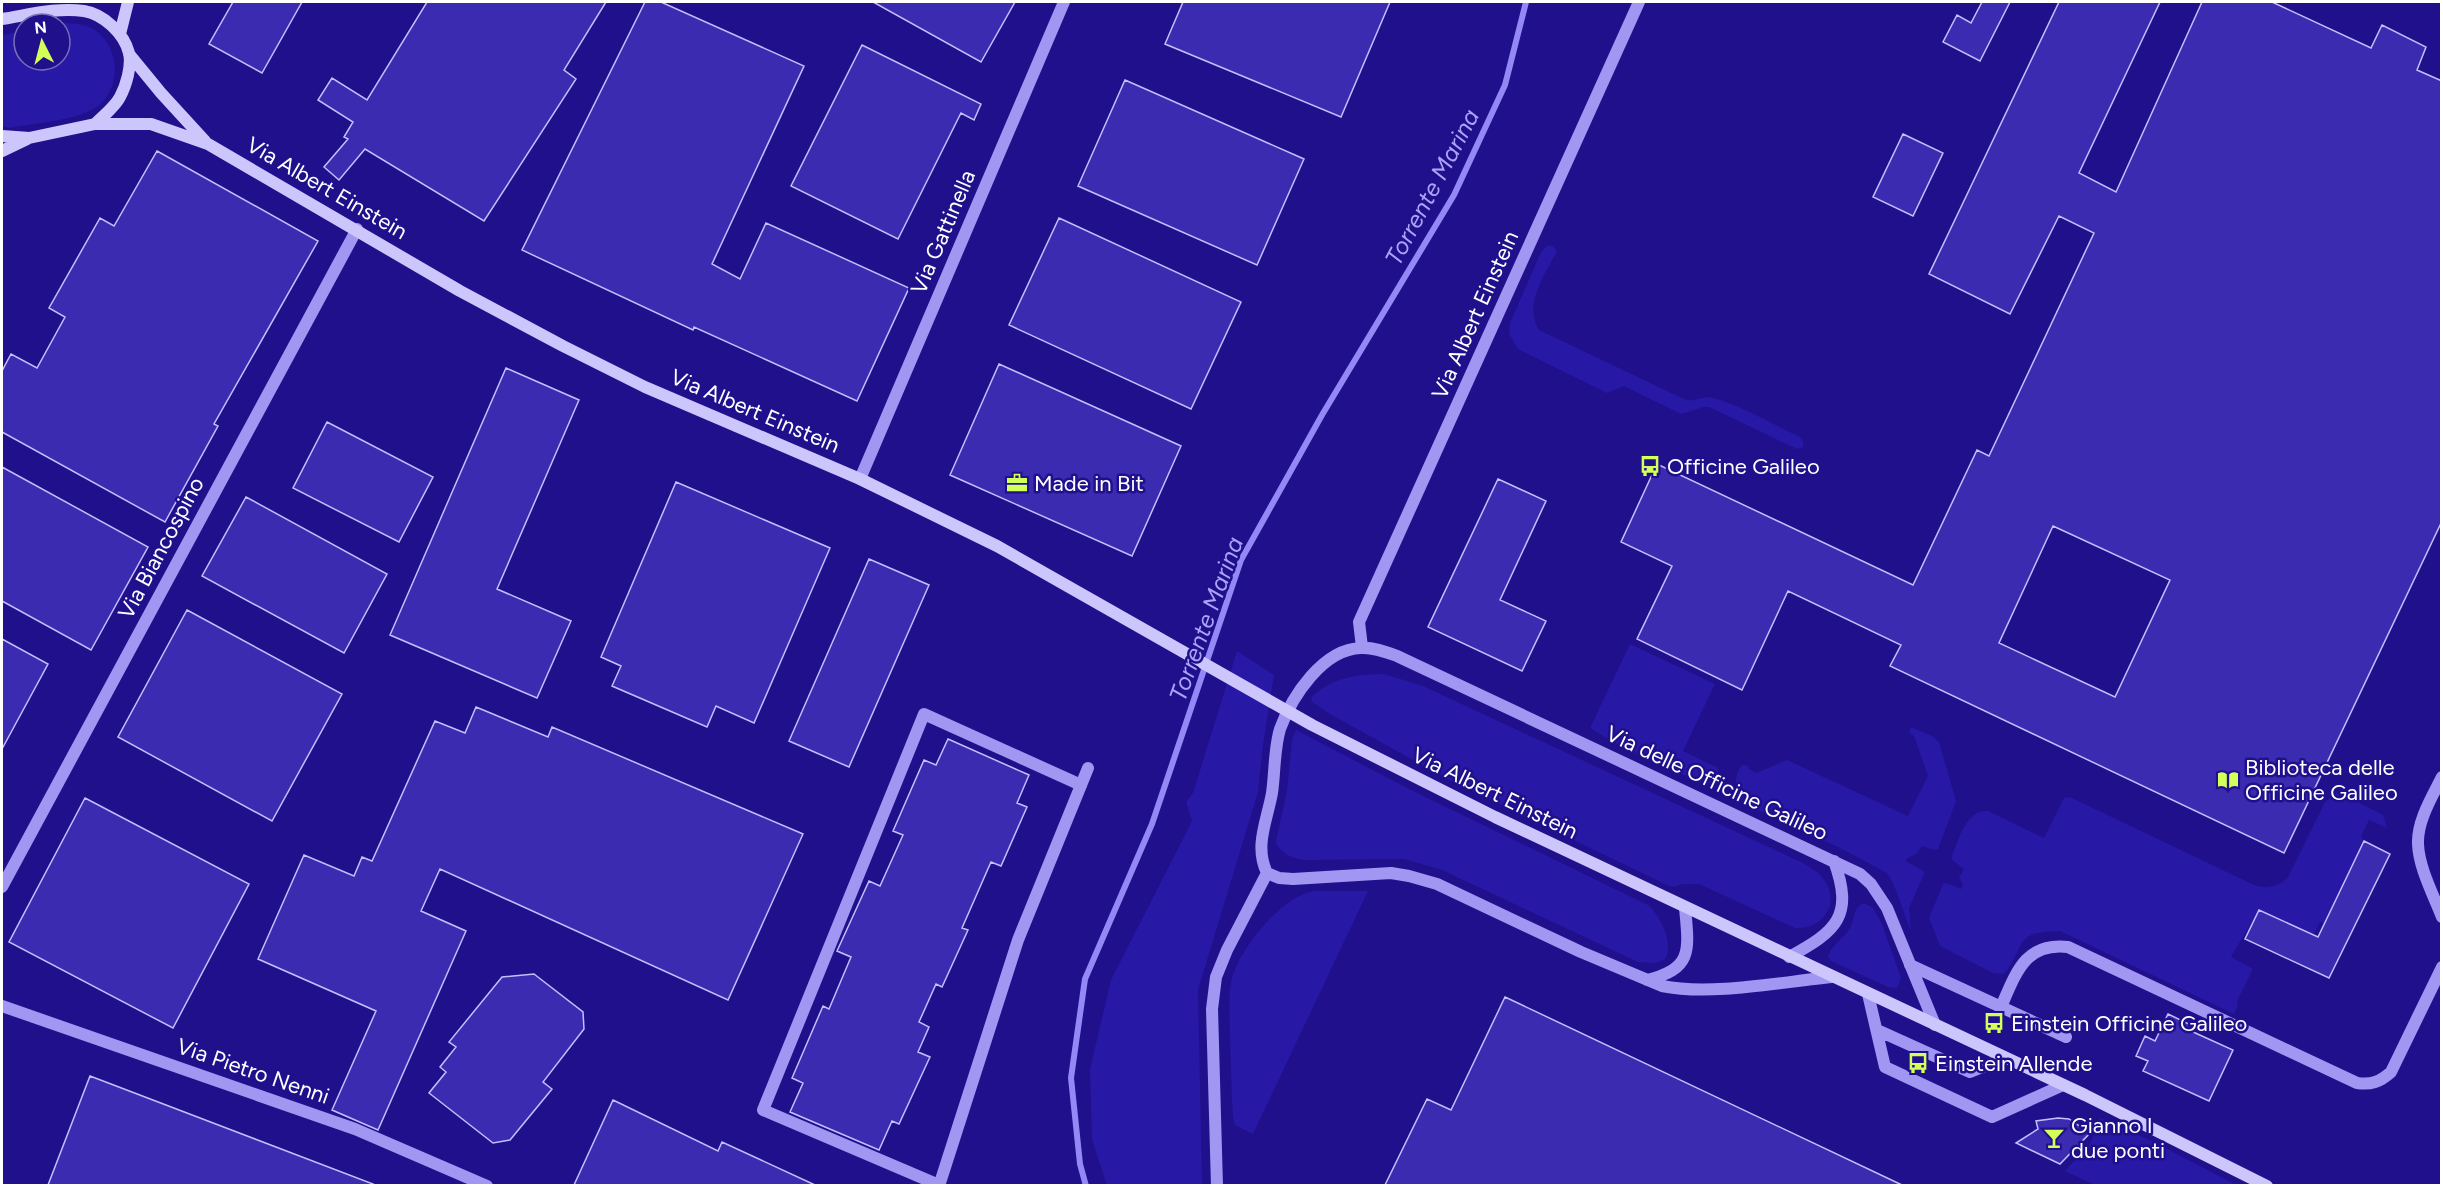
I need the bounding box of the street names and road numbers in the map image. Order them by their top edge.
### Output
street label: Via Albert Einstein [242,131,412,245]
street label: Via Gattinella [905,166,981,298]
street label: Via Albert Einstein [1426,227,1524,403]
street label: Via Albert Einstein [666,363,844,459]
street label: Via Biancospino [112,472,210,624]
street label: Via delle Officine Galileo [1602,720,1832,846]
street label: Via Albert Einstein [1408,741,1582,845]
street label: Via Pietro Nenni [173,1032,333,1110]

